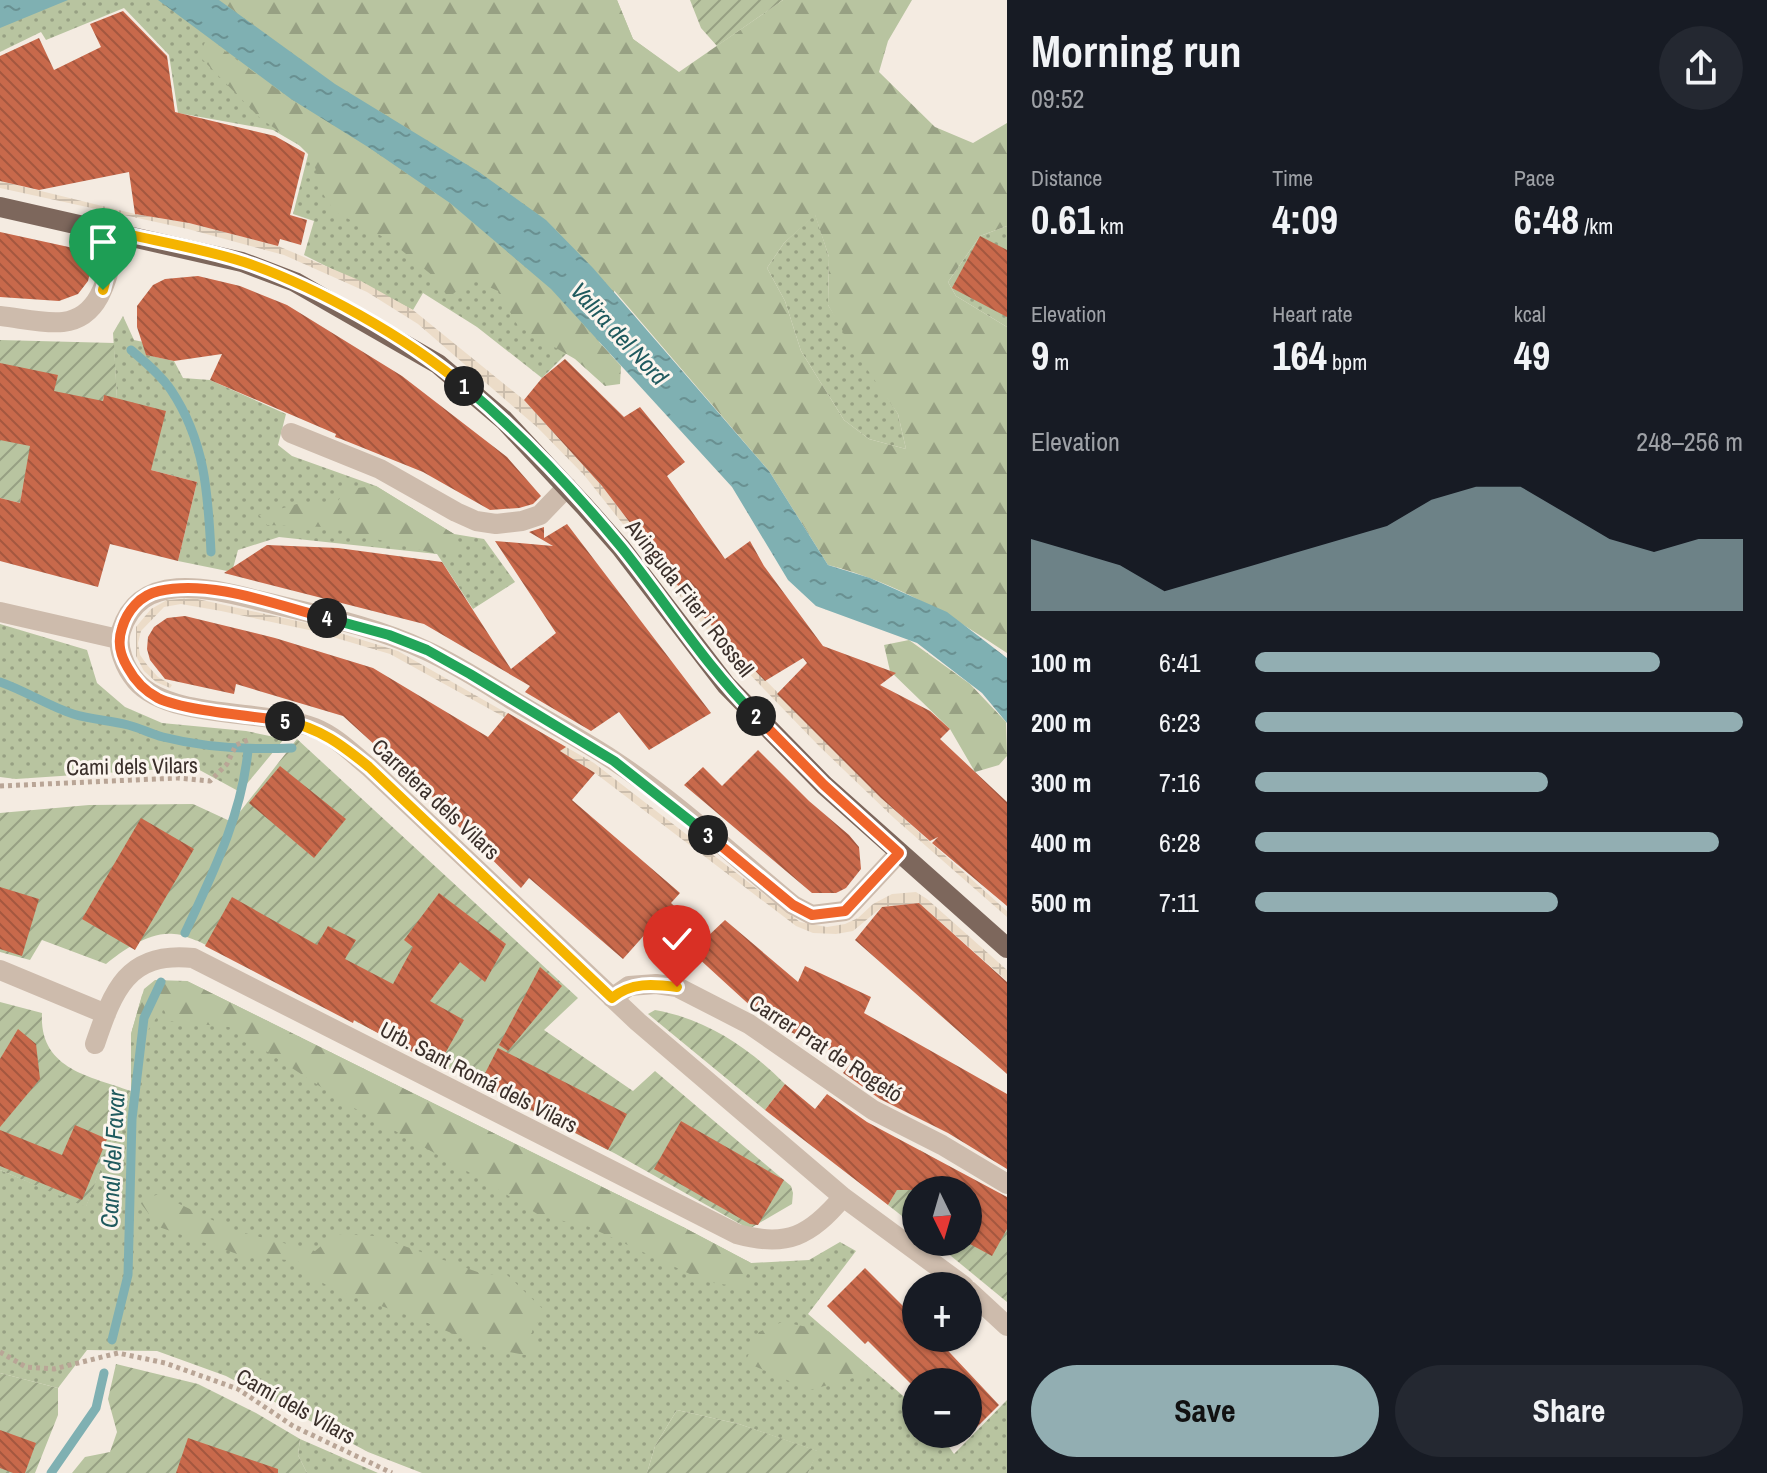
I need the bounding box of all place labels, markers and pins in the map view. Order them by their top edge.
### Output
pin [69,208,137,290]
pin: 1 [444,366,484,406]
pin: 4 [307,598,347,638]
pin: 2 [736,696,776,736]
pin: 5 [265,701,305,741]
pin: 3 [688,815,728,855]
pin [643,905,711,987]

